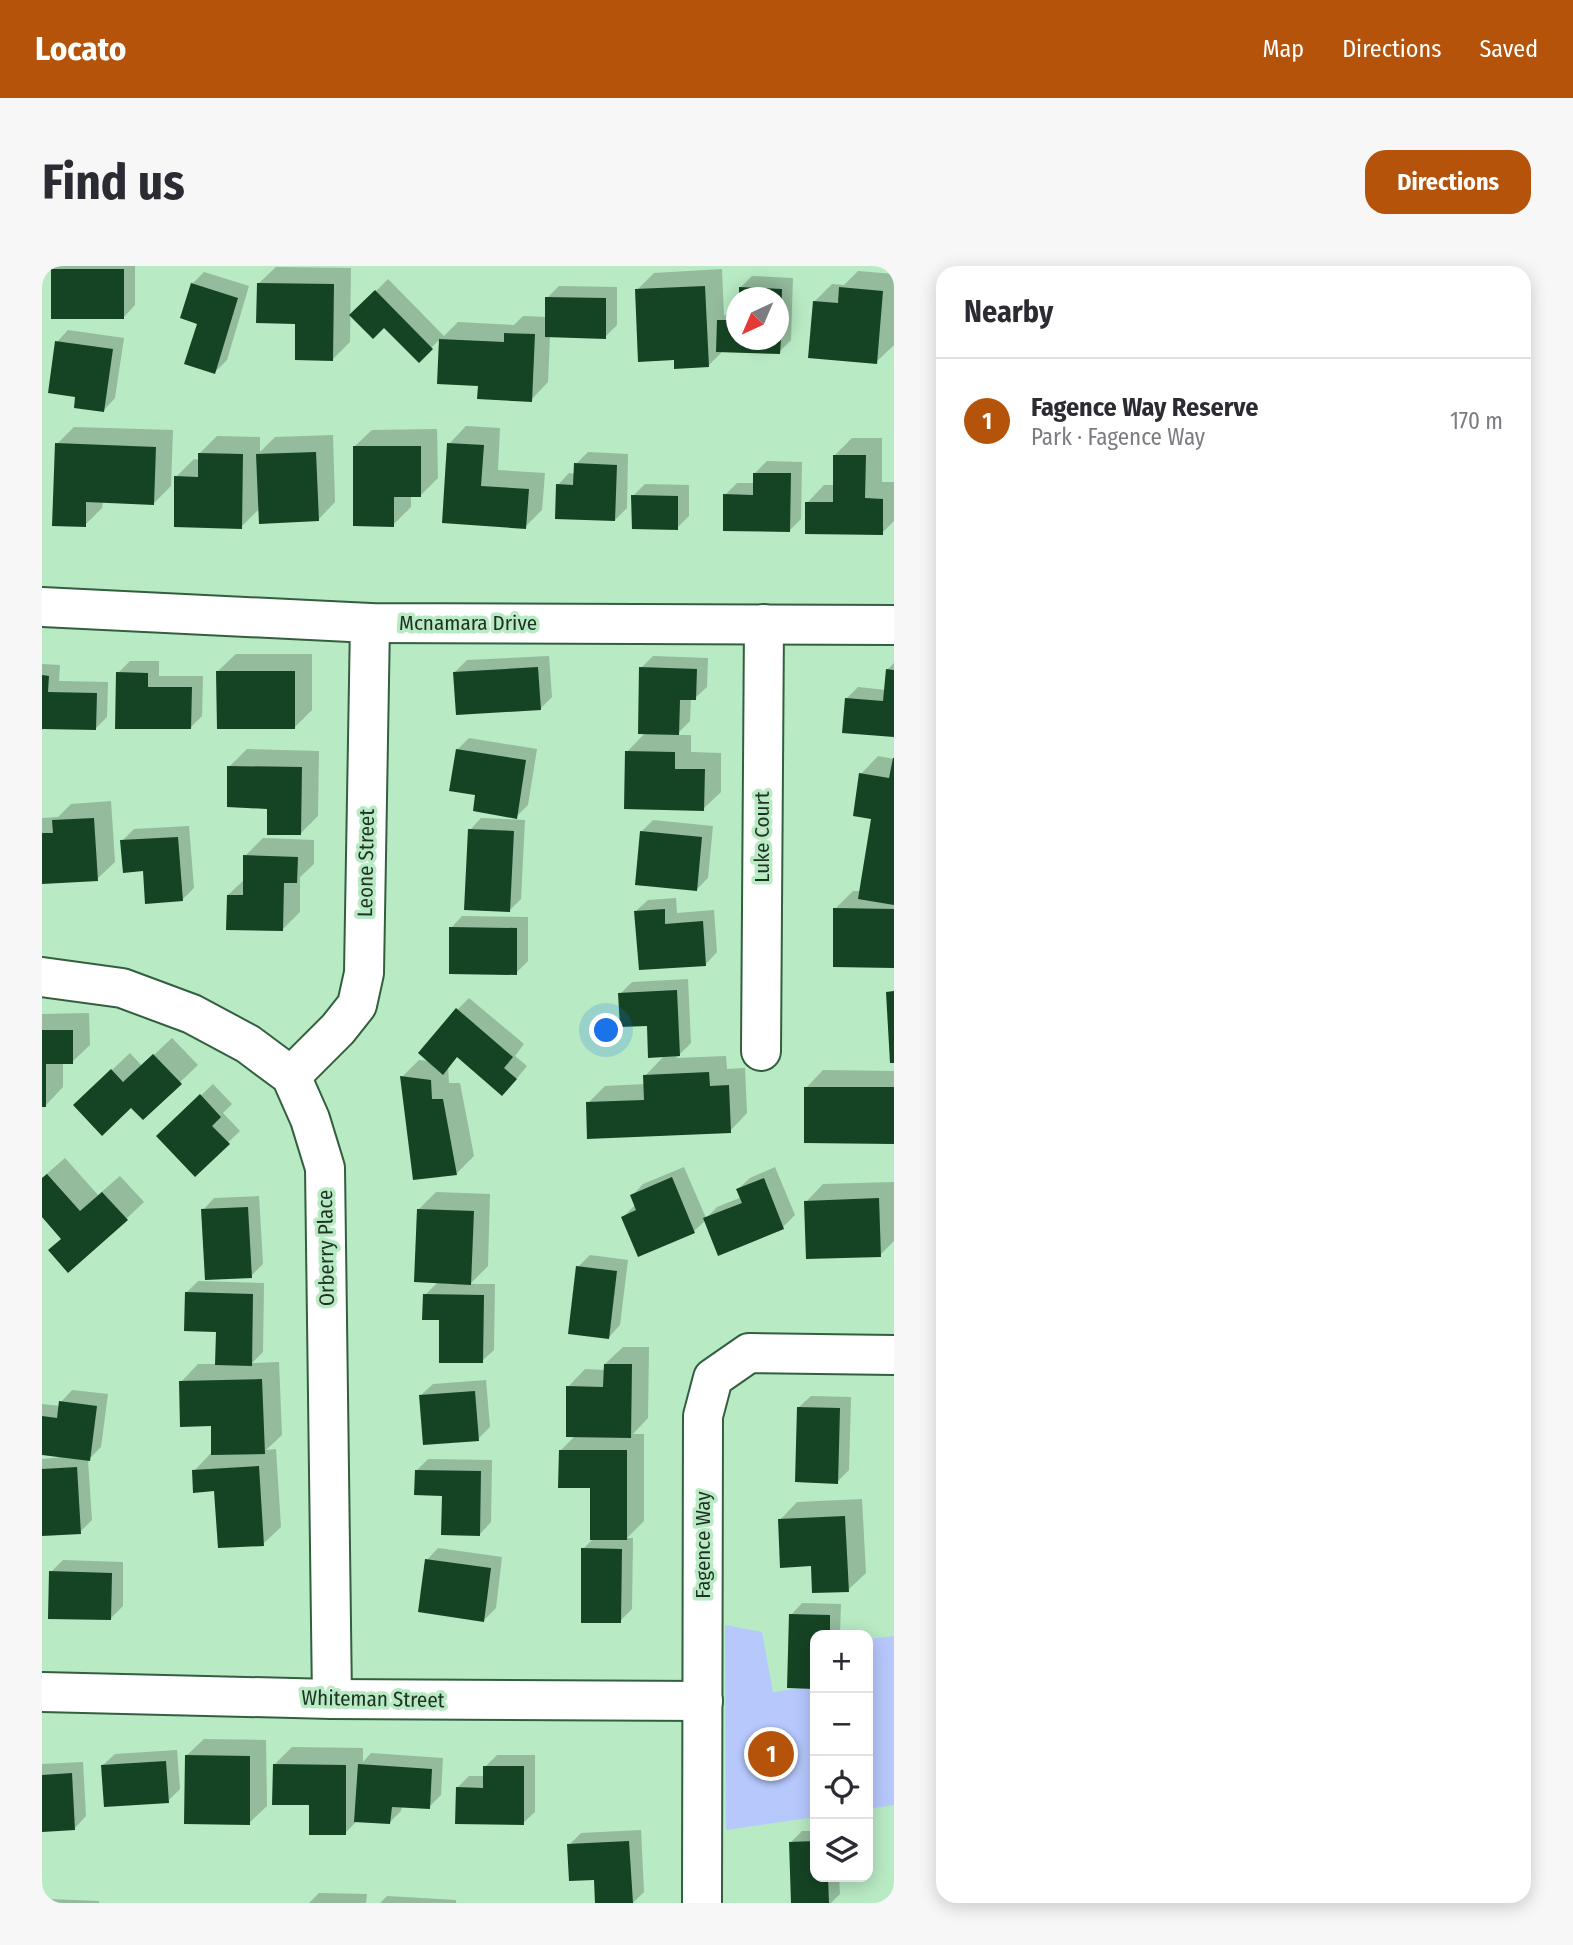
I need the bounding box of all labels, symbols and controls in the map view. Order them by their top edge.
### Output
text: Locato [35,29,126,69]
text: Map [1263,35,1304,63]
text: Directions [1342,35,1441,63]
text: Saved [1479,35,1538,63]
button: Directions [1365,150,1531,214]
text: Find us [42,153,185,212]
north arrow [726,287,789,350]
text: Nearby [964,294,1053,330]
text: Fagence Way Reserve [1031,392,1258,423]
text: 1 [982,407,992,435]
text: 170 m [1450,407,1503,435]
text: Park · Fagence Way [1031,423,1205,451]
street label: Mcnamara Drive [399,610,537,636]
street label: Luke Court [749,791,775,883]
street label: Leone Street [352,809,380,917]
your location [589,1013,623,1047]
street label: Orberry Place [312,1190,340,1306]
street label: Fagence Way [690,1491,716,1599]
map controls [810,1630,873,1882]
button: + [810,1630,873,1693]
street label: Whiteman Street [301,1685,445,1713]
button: − [810,1693,873,1756]
pin: 1 [748,1728,794,1780]
button: locate [810,1756,873,1819]
button: layers [810,1819,873,1882]

